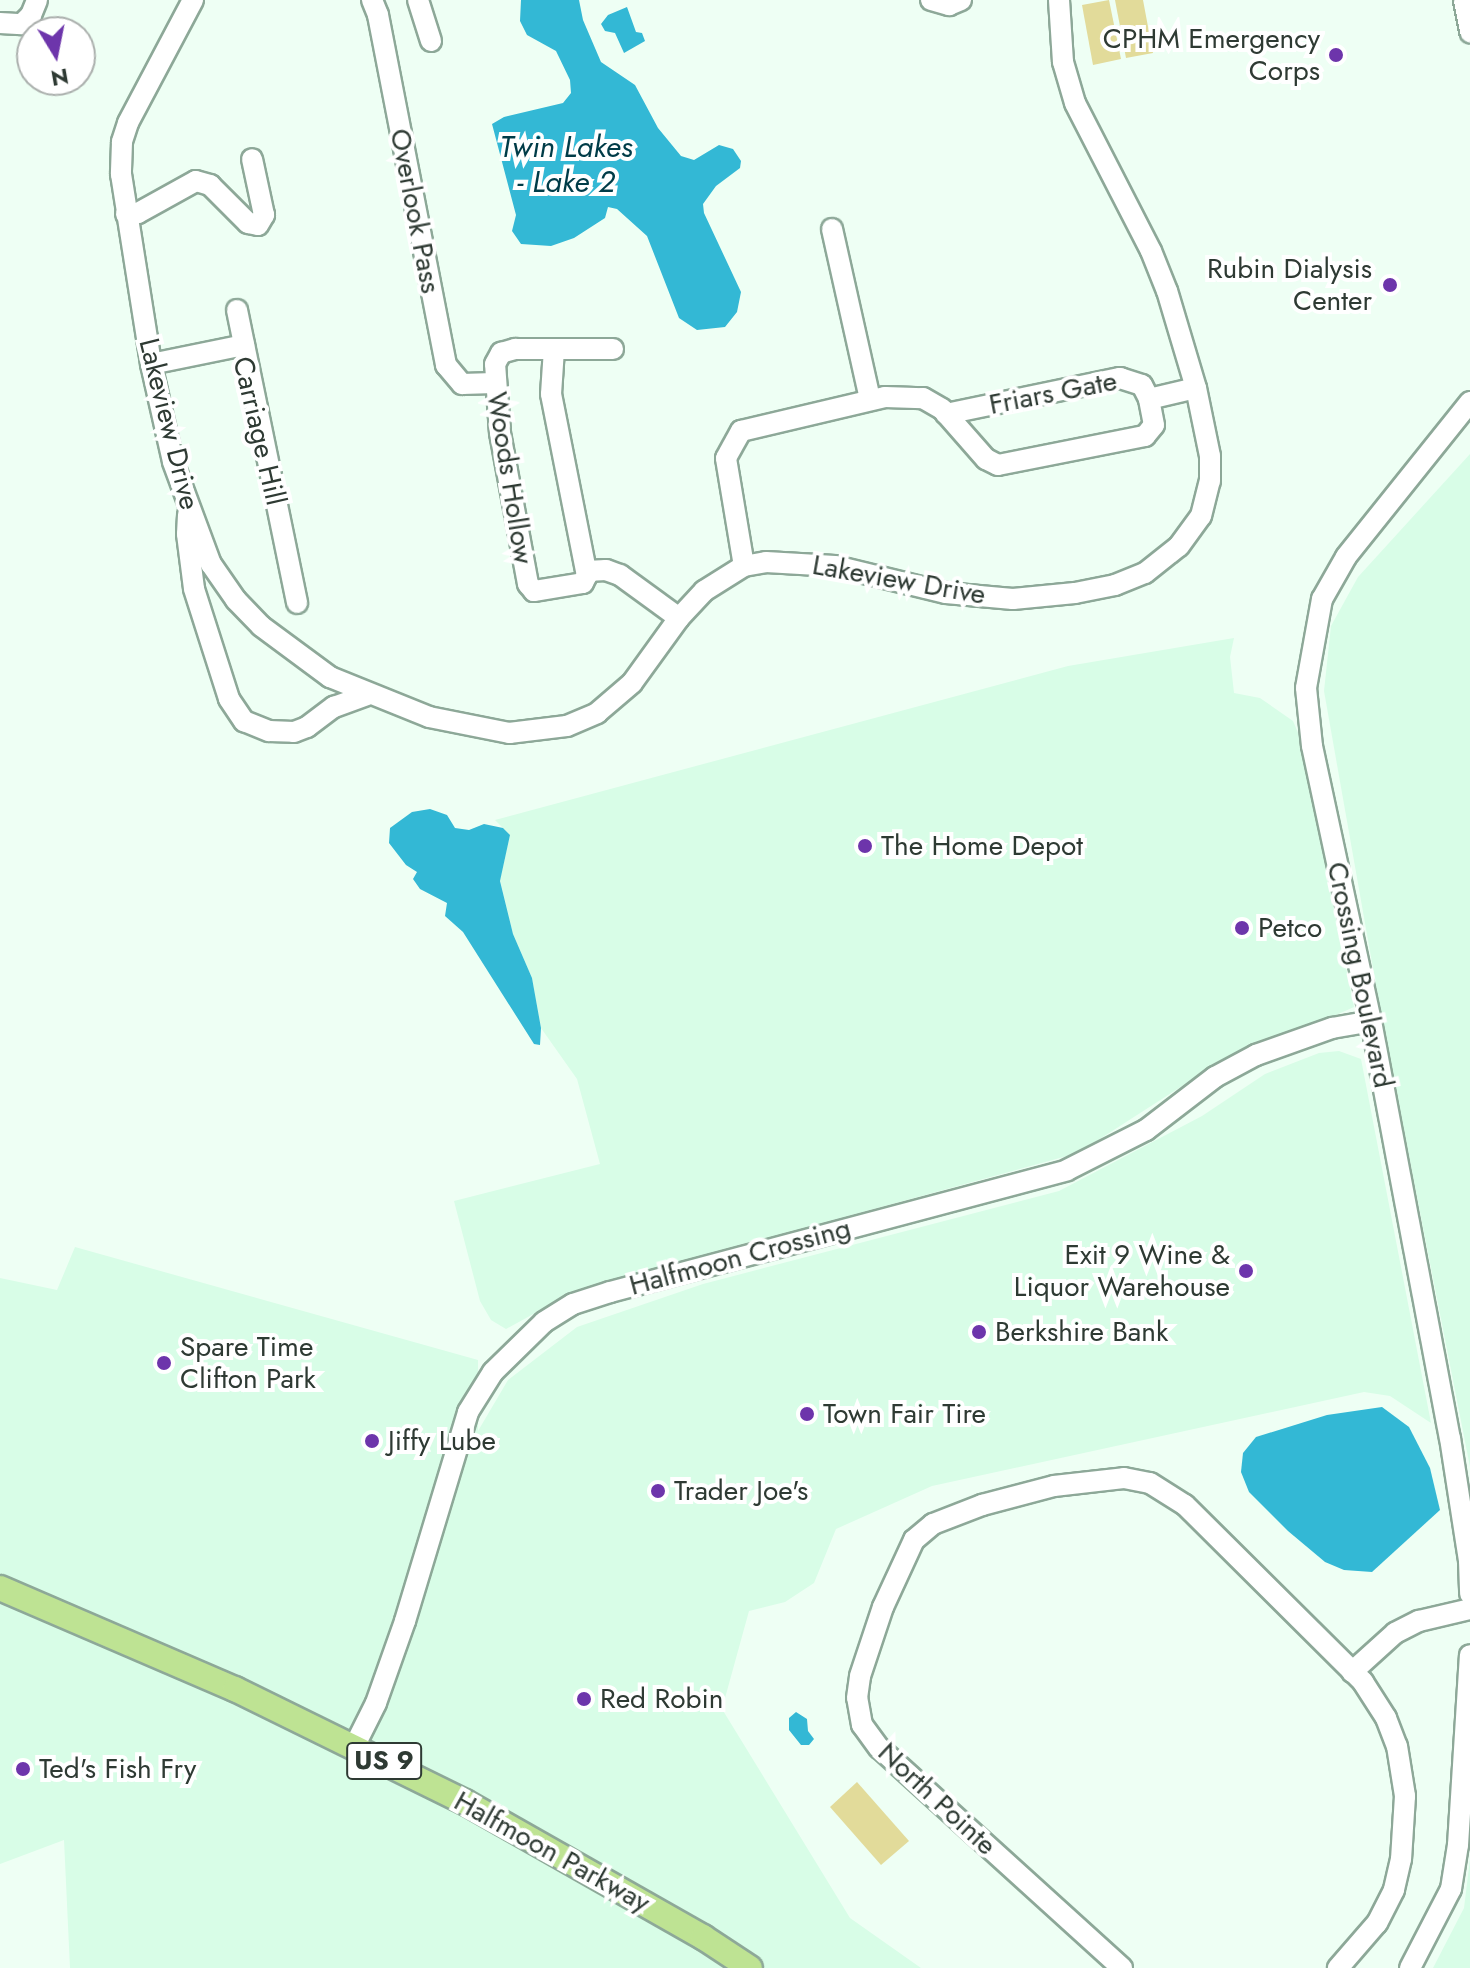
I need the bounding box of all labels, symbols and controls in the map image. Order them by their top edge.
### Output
north arrow [16,16,96,96]
place label: CPHM Emergency Corps [1103,22,1320,88]
marker: CPHM Emergency Corps [1327,46,1345,64]
text: N [48,60,71,95]
street label: Overlook Pass [383,126,447,296]
water label: Twin Lakes - Lake 2 [499,129,633,200]
place label: Rubin Dialysis Center [1207,252,1372,318]
marker: Rubin Dialysis Center [1379,274,1401,296]
street label: Lakeview Drive [132,335,206,513]
street label: Carriage Hill [226,353,292,509]
street label: Friars Gate [986,364,1120,422]
street label: Woods Hollow [480,390,540,566]
street label: Lakeview Drive [810,548,988,612]
place label: The Home Depot [881,829,1083,863]
marker: The Home Depot [856,837,874,855]
street label: Crossing Boulevard [1320,859,1400,1091]
place label: Petco [1258,911,1322,945]
marker: Petco [1233,919,1251,937]
street label: Halfmoon Crossing [626,1211,854,1303]
place label: Exit 9 Wine & Liquor Warehouse [1014,1238,1230,1304]
marker: Exit 9 Wine & Liquor Warehouse [1237,1262,1255,1280]
place label: Berkshire Bank [995,1315,1168,1349]
marker: Berkshire Bank [970,1323,988,1341]
place label: Spare Time Clifton Park [180,1330,316,1396]
marker: Spare Time Clifton Park [155,1354,173,1372]
place label: Town Fair Tire [823,1397,986,1431]
marker: Town Fair Tire [798,1405,816,1423]
place label: Jiffy Lube [388,1424,496,1458]
marker: Jiffy Lube [363,1432,381,1450]
place label: Trader Joe's [674,1474,808,1508]
marker: Trader Joe's [649,1482,667,1500]
place label: Red Robin [600,1682,723,1716]
marker: Red Robin [575,1690,593,1708]
street label: North Pointe [871,1736,1003,1862]
road number: US 9 [346,1739,422,1783]
place label: Ted's Fish Fry [39,1752,196,1786]
marker: Ted's Fish Fry [14,1760,32,1778]
street label: Halfmoon Parkway [448,1784,656,1920]

